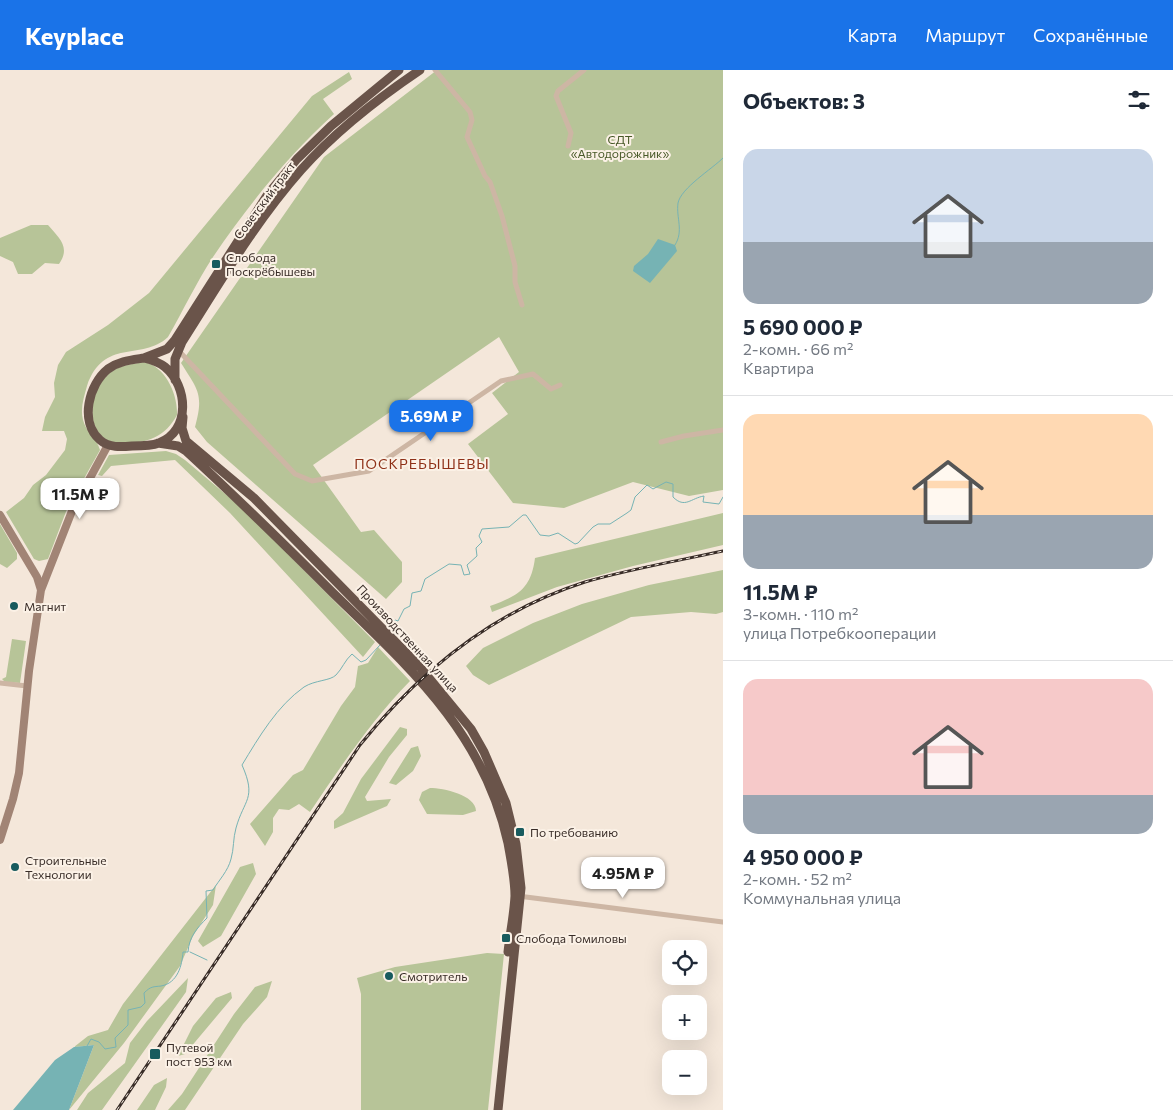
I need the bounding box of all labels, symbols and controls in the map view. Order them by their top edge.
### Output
text: Keyplace [25,21,124,50]
text: Карта [848,24,897,46]
text: Маршрут [925,24,1005,46]
text: Сохранённые [1033,24,1148,46]
icon: filters [1125,86,1153,114]
text: Объектов: 3 [743,88,865,113]
park label: СДТ «Автодорожник» [571,132,670,160]
street label: Советский тракт [230,158,298,241]
icon: home [903,181,993,271]
place label: Слобода Поскрёбышевы [226,250,315,278]
marker: Слобода Поскрёбышевы [210,258,222,270]
text: 5 690 000 ₽ [743,314,863,339]
text: 2-комн. · 66 m² [743,339,853,358]
text: Квартира [743,358,814,377]
pin: 5.69M ₽ [385,400,477,442]
text: 5.69M ₽ [400,406,462,425]
icon: home [903,447,993,537]
district label: ПОСКРЕБЫШЕВЫ [354,455,490,472]
pin: 11.5M ₽ [34,478,126,520]
text: 11.5M ₽ [51,484,109,503]
text: 11.5M ₽ [743,579,818,604]
street label: Производственная улица [354,581,462,695]
place label: Магнит [24,599,67,613]
marker: Магнит [8,600,20,612]
text: 3-комн. · 110 m² [743,604,858,623]
text: улица Потребкооперации [743,623,936,642]
icon: home [903,712,993,802]
place label: По требованию [530,825,618,839]
marker: По требованию [514,826,526,838]
text: 4 950 000 ₽ [743,844,863,869]
place label: Строительные Технологии [25,853,107,881]
pin: 4.95M ₽ [577,856,669,899]
marker: Строительные Технологии [9,861,21,873]
text: 4.95M ₽ [592,863,654,882]
text: 2-комн. · 52 m² [743,869,852,888]
text: Коммунальная улица [743,888,901,907]
place label: Слобода Томиловы [516,931,627,945]
marker: Слобода Томиловы [500,932,512,944]
map controls [662,940,707,1095]
button: locate [662,940,707,985]
place label: Смотритель [399,969,467,983]
marker: Смотритель [383,970,395,982]
button: + [662,995,707,1040]
place label: Путевой пост 953 км [166,1040,232,1068]
marker: Путевой пост 953 км [148,1047,162,1061]
button: − [662,1050,707,1095]

